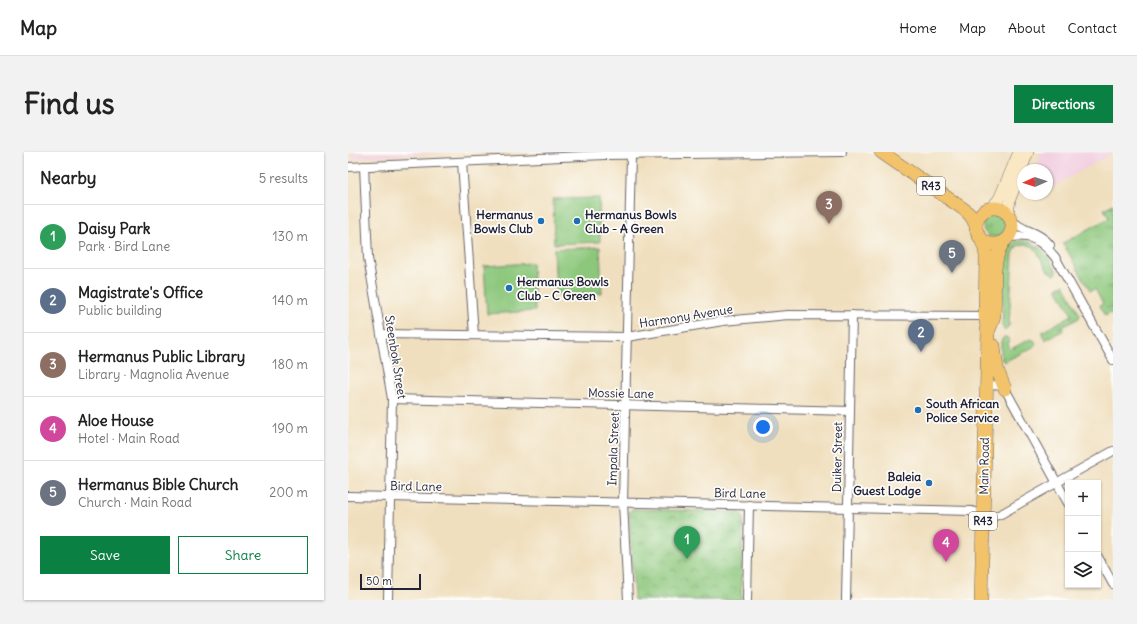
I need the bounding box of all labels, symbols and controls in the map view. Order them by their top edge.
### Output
text: Map [20,16,57,40]
text: Home [899,19,937,37]
text: Map [959,19,986,37]
text: About [1008,19,1046,37]
text: Contact [1068,19,1117,37]
button: Directions [1014,85,1113,123]
text: Find us [24,86,115,122]
north arrow [1017,164,1053,200]
text: Nearby [40,167,96,189]
text: 5 results [259,170,308,187]
road number: R43 [917,177,945,195]
pin: 3 [816,191,842,224]
place label: Hermanus Bowls Club [474,207,534,236]
place label: Hermanus Bowls Club - A Green [585,207,677,236]
marker: Hermanus Bowls Club [536,216,546,226]
marker: Hermanus Bowls Club - A Green [572,216,582,226]
text: Daisy Park [78,219,150,238]
text: 1 [50,228,56,245]
text: 130 m [272,228,308,245]
text: Park · Bird Lane [78,238,170,255]
pin: 5 [939,240,965,273]
place label: Hermanus Bowls Club - C Green [517,274,609,303]
text: Magistrate's Office [78,283,203,302]
marker: Hermanus Bowls Club - C Green [504,283,514,293]
text: 2 [49,292,57,309]
text: 140 m [272,292,308,309]
street label: Harmony Avenue [638,301,734,331]
text: Public building [78,302,162,319]
street label: Steenbok Street [382,314,410,400]
pin: 2 [908,319,934,352]
text: Hermanus Public Library [78,347,245,366]
text: 3 [49,356,57,373]
text: 180 m [272,356,308,373]
text: Library · Magnolia Avenue [78,366,229,383]
street label: Mossie Lane [588,385,654,401]
place label: South African Police Service [926,396,1000,425]
marker: South African Police Service [913,405,923,415]
text: Aloe House [78,411,154,430]
street label: Impala Street [604,412,622,486]
your location [753,417,773,437]
text: 4 [49,420,57,437]
text: 190 m [272,420,308,437]
street label: Duiker Street [829,422,845,492]
text: Hotel · Main Road [78,430,180,447]
street label: Main Road [976,437,992,495]
place label: Baleia Guest Lodge [853,469,922,499]
text: Hermanus Bible Church [78,475,238,494]
street label: Bird Lane [390,478,442,494]
marker: Baleia Guest Lodge [924,478,934,488]
map controls [1065,480,1101,588]
button: + [1065,480,1101,516]
text: 5 [49,484,57,501]
text: 200 m [269,484,308,501]
street label: Bird Lane [714,485,766,501]
text: Church · Main Road [78,494,192,511]
road number: R43 [969,512,997,530]
button: − [1065,516,1101,552]
pin: 1 [674,526,700,559]
pin: 4 [933,529,959,562]
button: Save [40,536,170,574]
button: Share [178,536,308,574]
button: layers [1065,552,1101,588]
scale bar [360,572,421,591]
text: 50 m [366,574,392,588]

